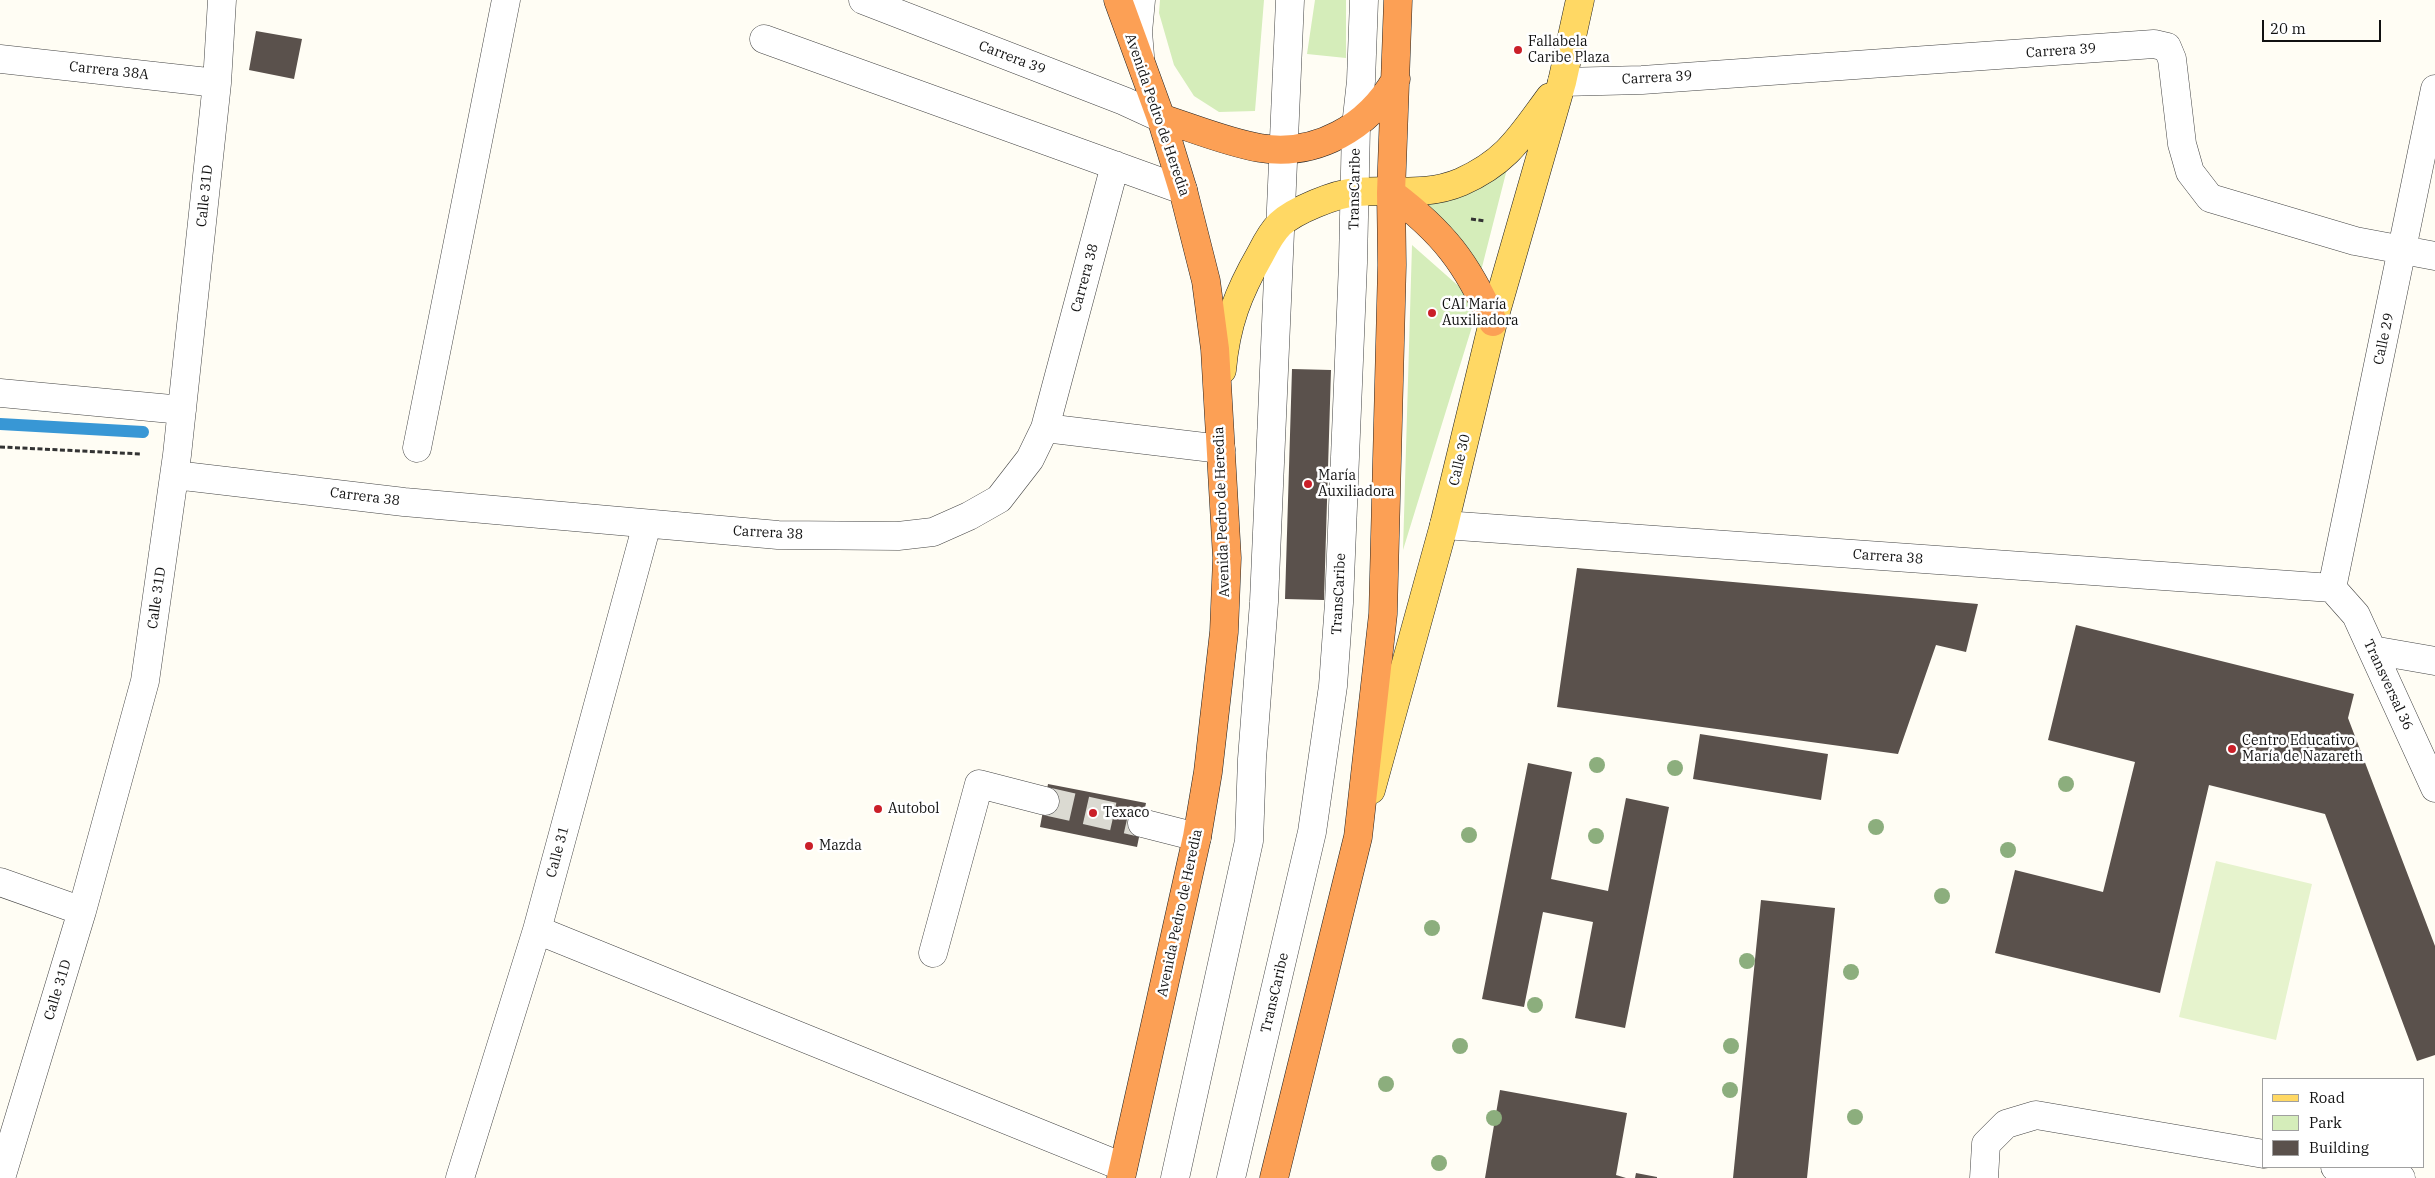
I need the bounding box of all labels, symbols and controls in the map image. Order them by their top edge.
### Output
scale bar [2265,10,2384,42]
text: 20 m [2270,19,2306,38]
street label: Avenida Pedro de Heredia [1121,31,1193,199]
place label: Fallabela Caribe Plaza [1528,34,1610,66]
street label: Carrera 39 [976,38,1048,78]
street label: Carrera 39 [2025,40,2097,62]
marker: Fallabela Caribe Plaza [1512,44,1524,56]
street label: Carrera 38A [68,58,150,84]
street label: Carrera 39 [1621,68,1693,88]
street label: TransCaribe [1346,148,1364,230]
street label: Calle 31D [193,164,217,228]
street label: Carrera 38 [1068,242,1102,314]
place label: CAI María Auxiliadora [1442,297,1519,330]
marker: CAI María Auxiliadora [1426,307,1438,319]
street label: Calle 29 [2370,312,2398,366]
street label: Avenida Pedro de Heredia [1211,426,1233,598]
street label: Calle 30 [1446,433,1474,487]
place label: María Auxiliadora [1318,468,1395,501]
marker: María Auxiliadora [1302,478,1314,490]
street label: Carrera 38 [329,484,401,510]
street label: Carrera 38 [732,523,804,543]
street label: Carrera 38 [1852,546,1924,568]
street label: TransCaribe [1328,553,1350,635]
street label: Calle 31D [144,566,170,630]
street label: Transversal 36 [2360,637,2416,733]
place label: Centro Educativo María de Nazareth [2242,733,2363,766]
marker: Centro Educativo María de Nazareth [2226,743,2238,755]
place label: Autobol [888,801,939,817]
marker: Autobol [872,803,884,815]
place label: Texaco [1103,805,1149,821]
marker: Texaco [1087,807,1099,819]
street label: Calle 31 [543,824,573,880]
street label: Avenida Pedro de Heredia [1154,828,1206,998]
place label: Mazda [819,838,862,854]
marker: Mazda [803,840,815,852]
street label: TransCaribe [1258,951,1292,1035]
street label: Calle 31D [41,958,75,1022]
legend [2262,1078,2425,1168]
text: Road [2309,1088,2345,1107]
text: Park [2309,1113,2342,1132]
text: Building [2309,1138,2369,1157]

